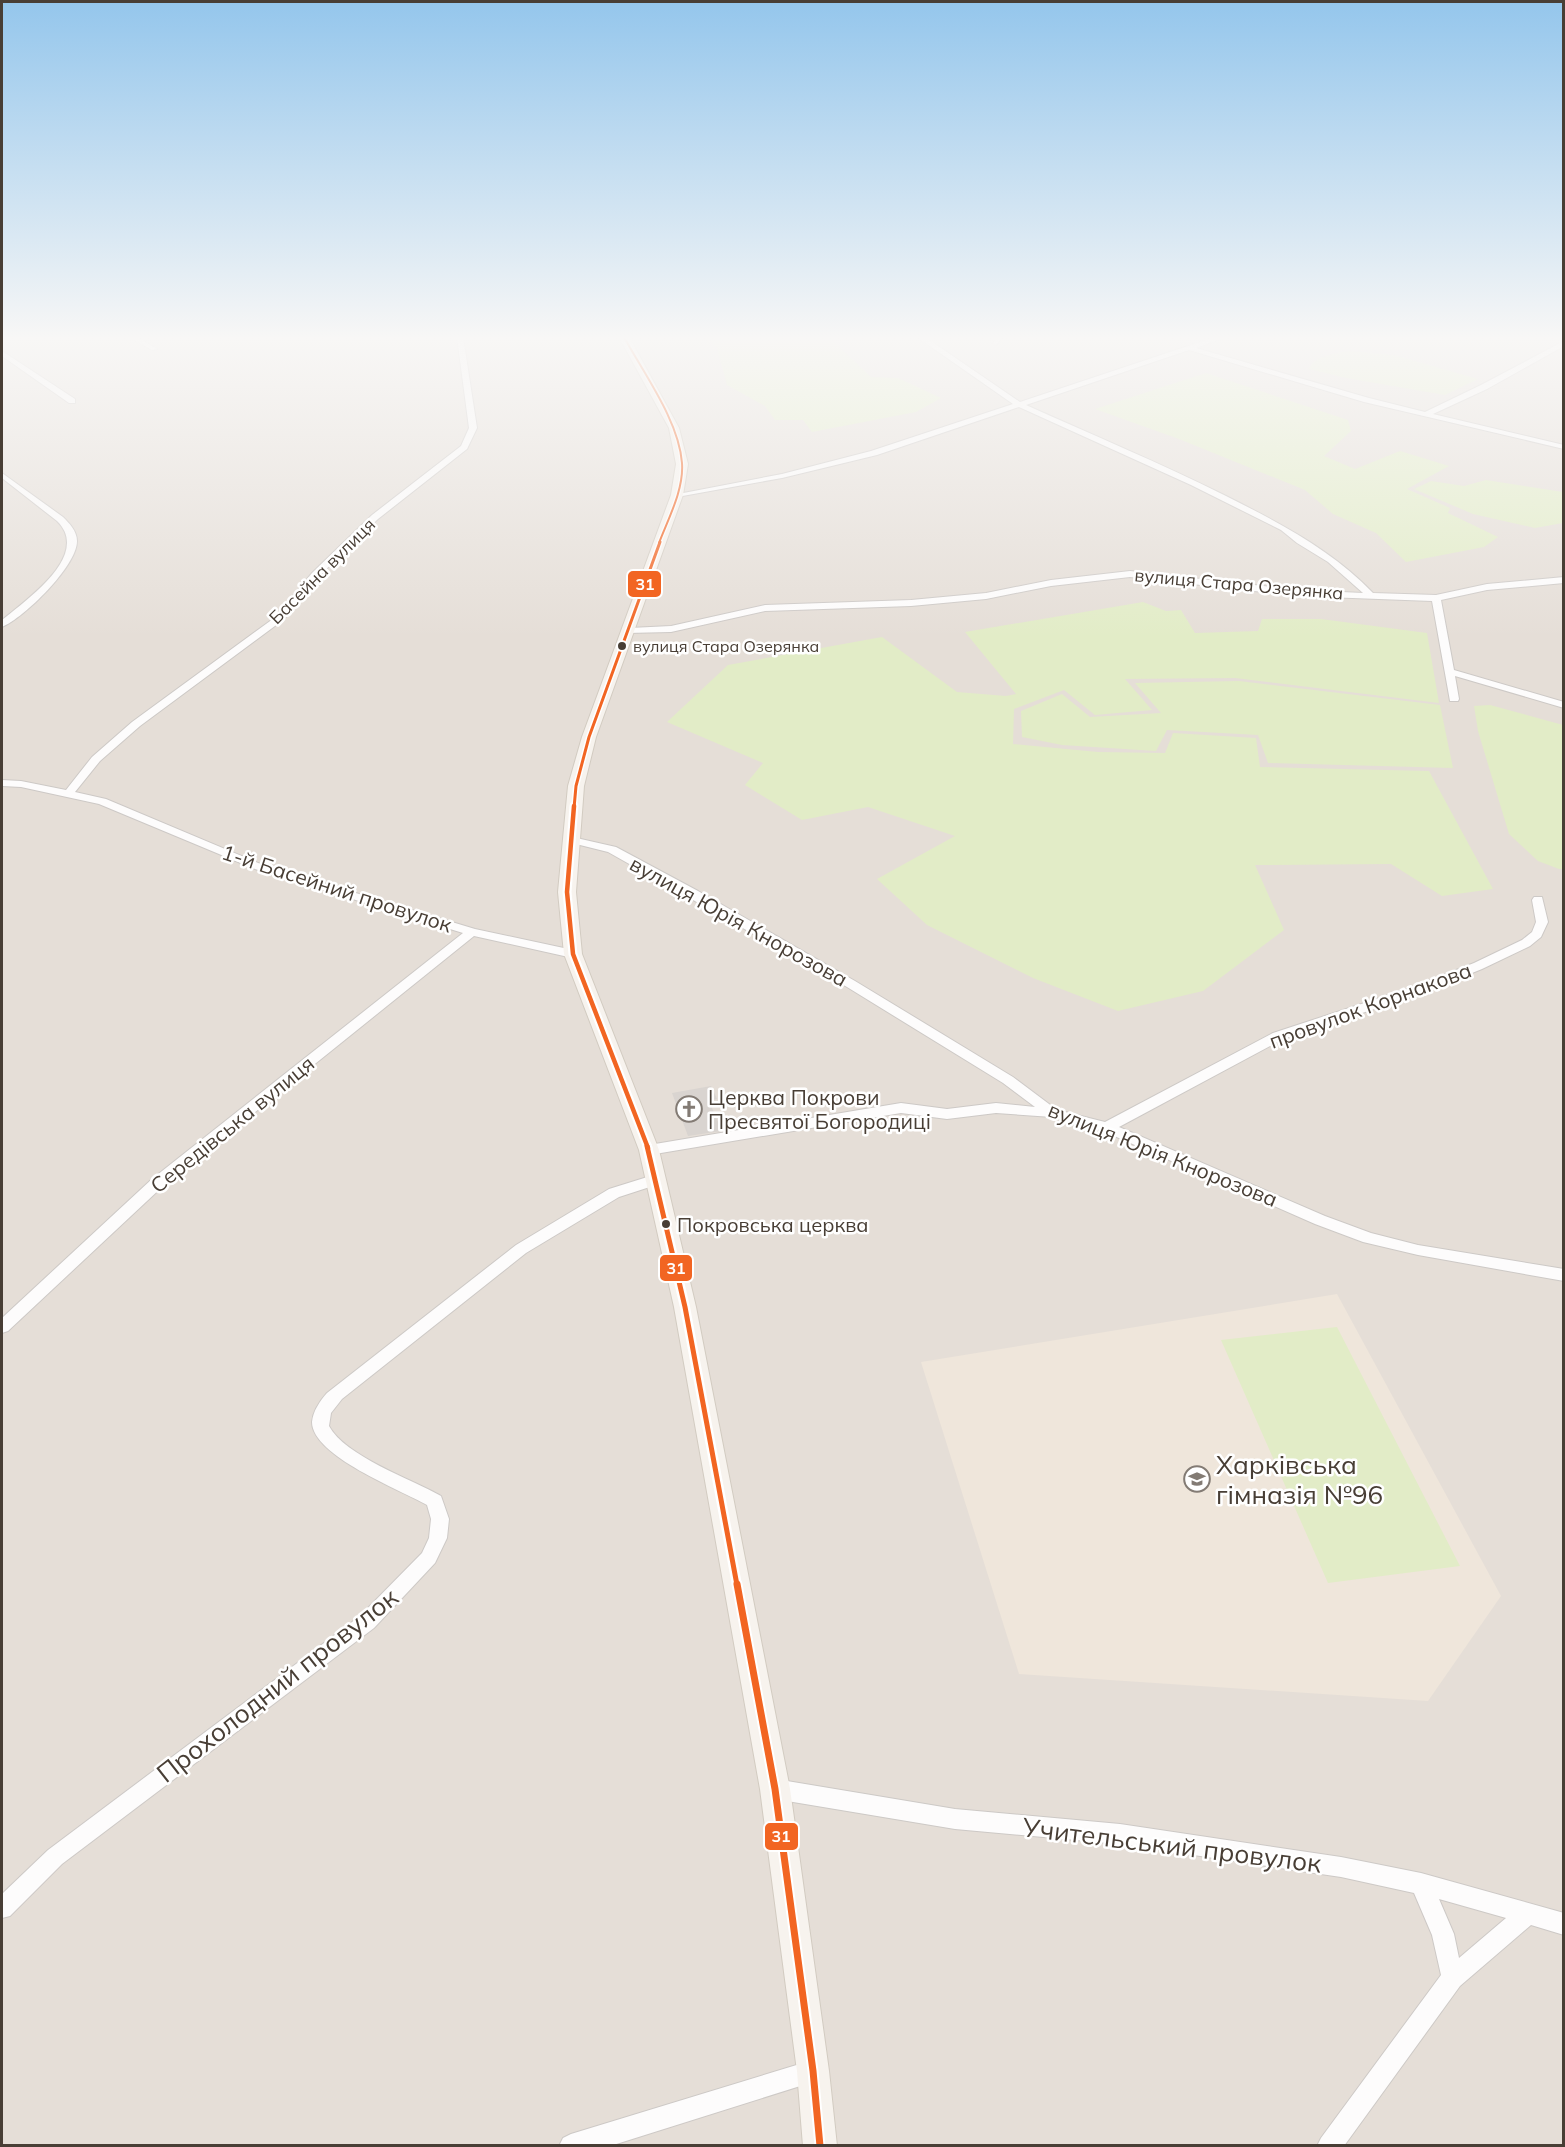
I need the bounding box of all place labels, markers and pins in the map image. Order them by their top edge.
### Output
place label: вулиця Стара Озерянка [633,636,819,656]
marker: вулиця Стара Озерянка [616,640,628,652]
place label: Церква Покрови Пресвятої Богородиці [708,1084,931,1134]
church icon: Церква Покрови Пресвятої Богородиці [674,1094,704,1124]
place label: Покровська церква [677,1212,869,1237]
marker: Покровська церква [660,1218,672,1230]
place label: Харківська гімназія №96 [1216,1448,1383,1511]
school or university icon: Харківська гімназія №96 [1182,1464,1212,1494]

